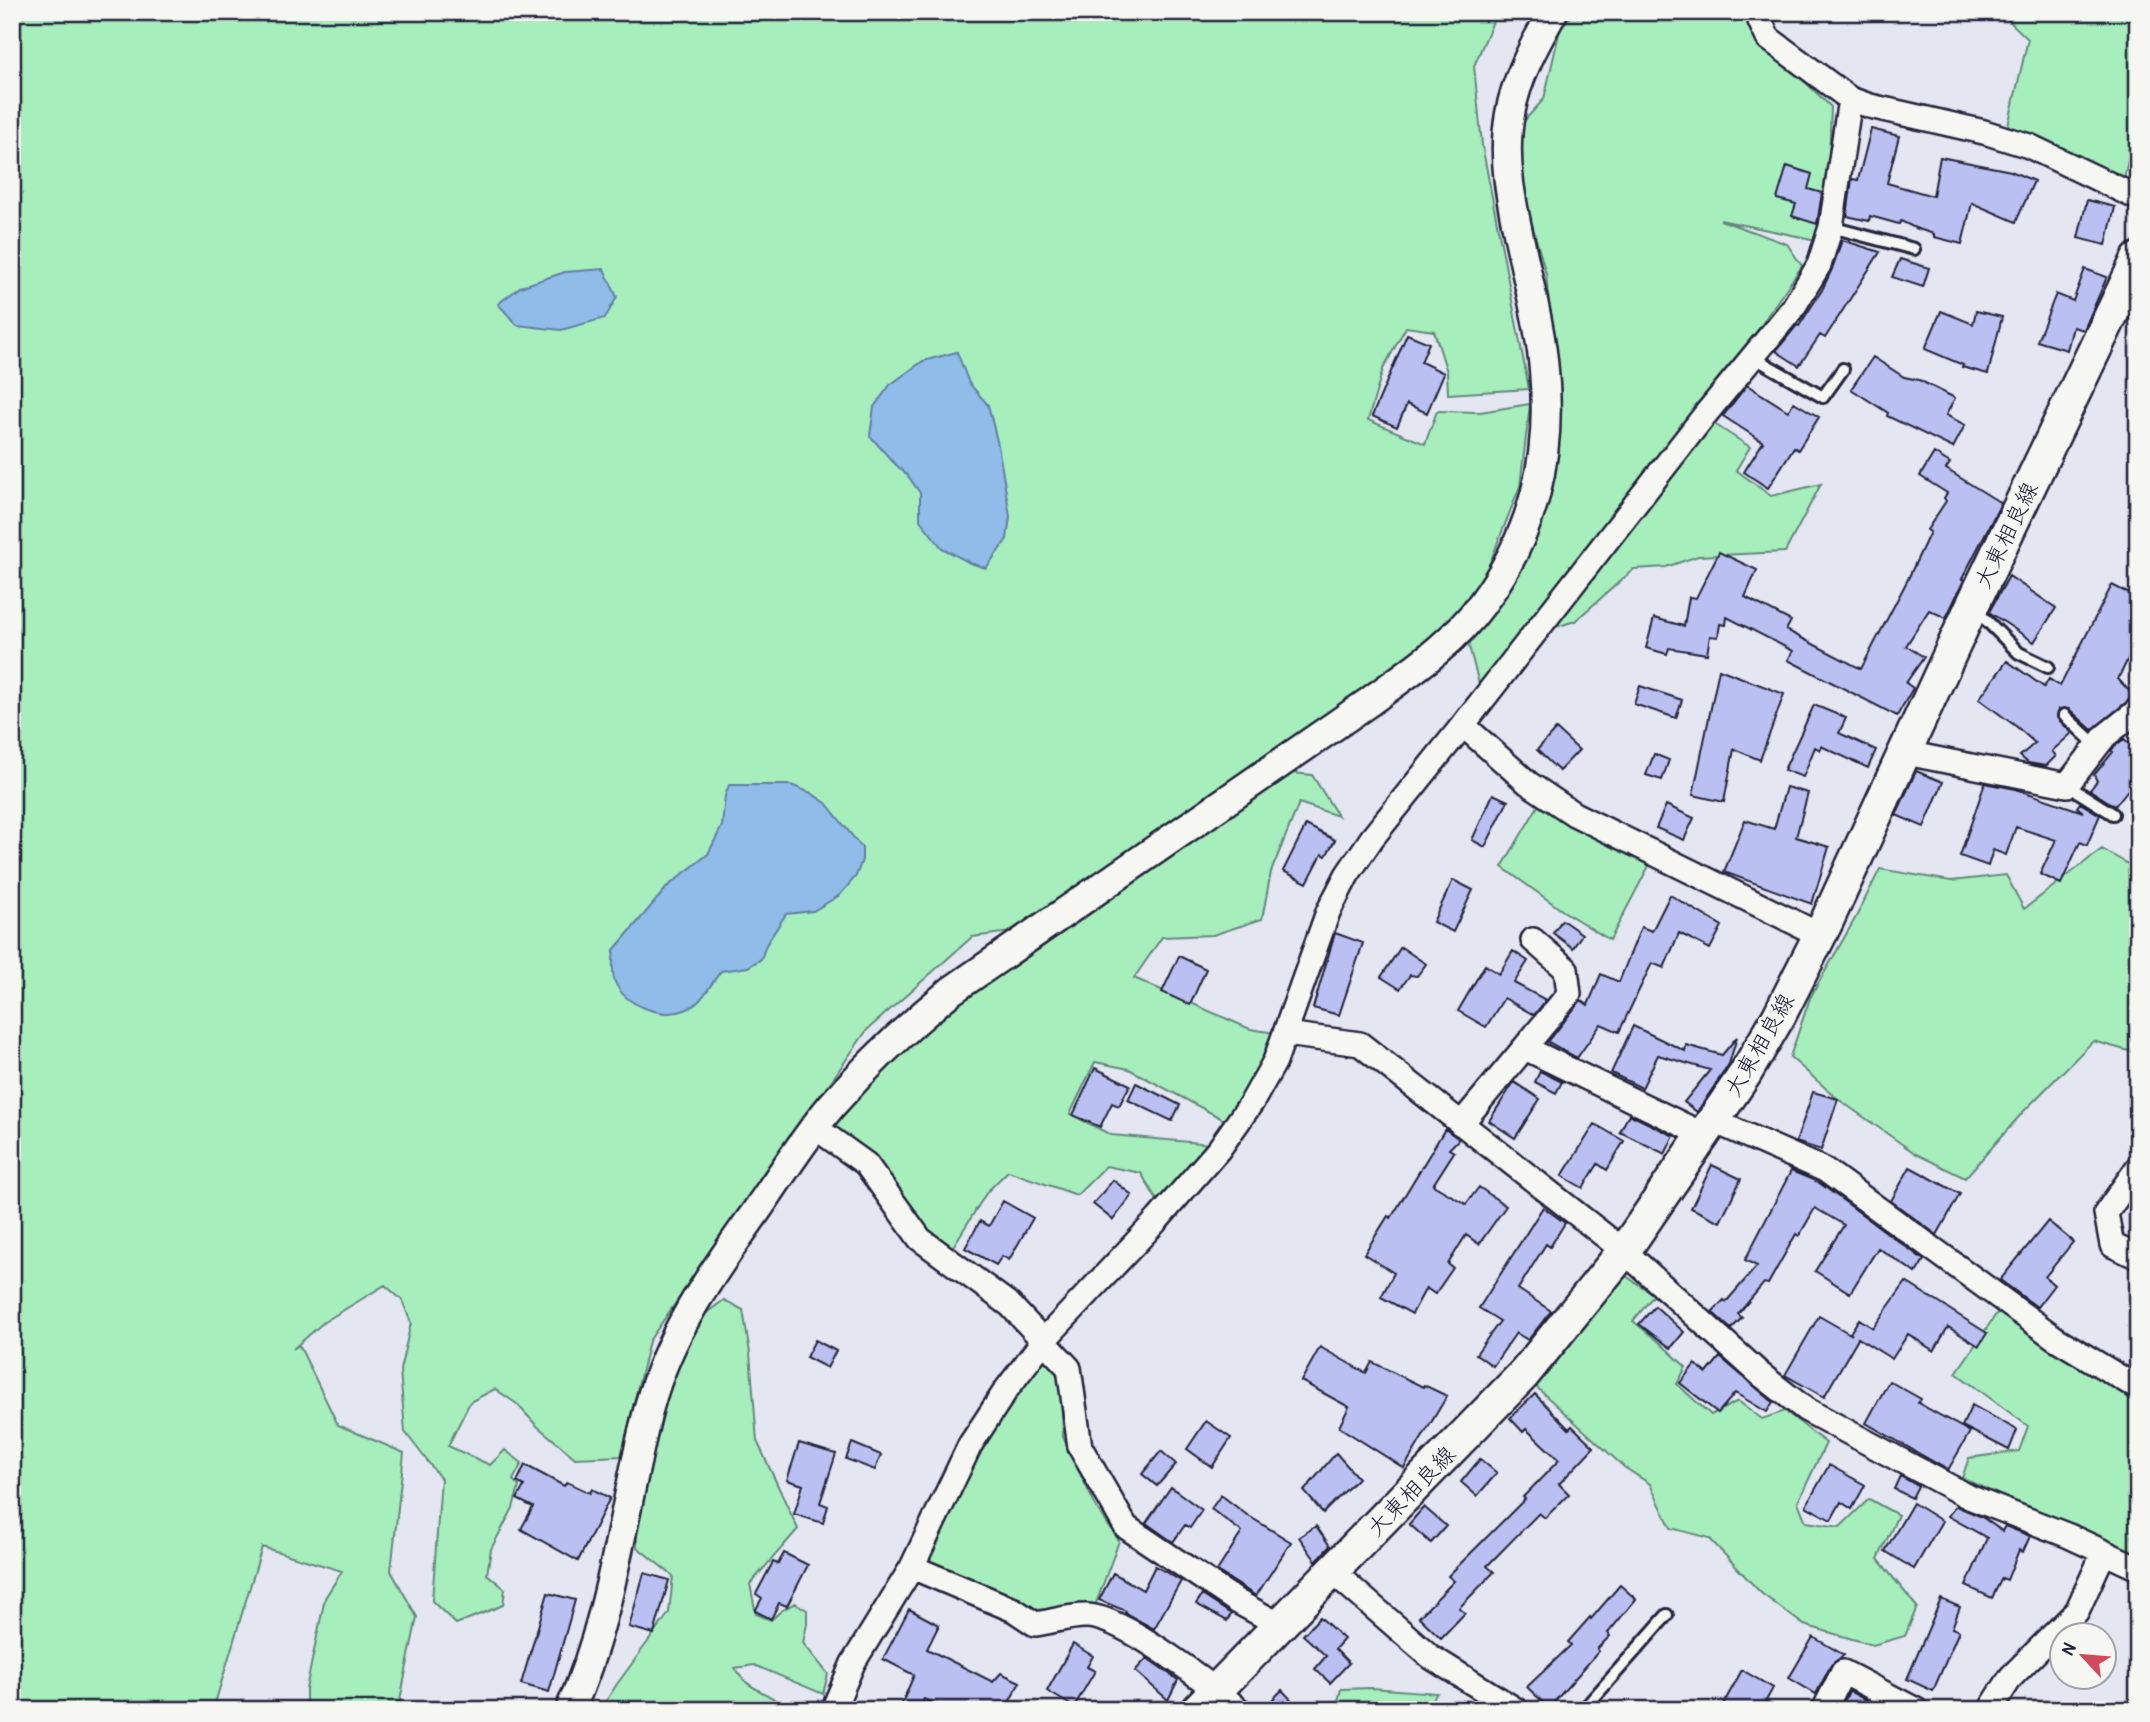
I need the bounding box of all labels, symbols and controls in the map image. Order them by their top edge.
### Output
street label: 大東相良線 [1966,476,2045,593]
street label: 大東相良線 [1716,987,1801,1102]
street label: 大東相良線 [1360,1439,1462,1543]
north arrow [2048,1620,2118,1690]
text: N [2054,1638,2082,1659]

